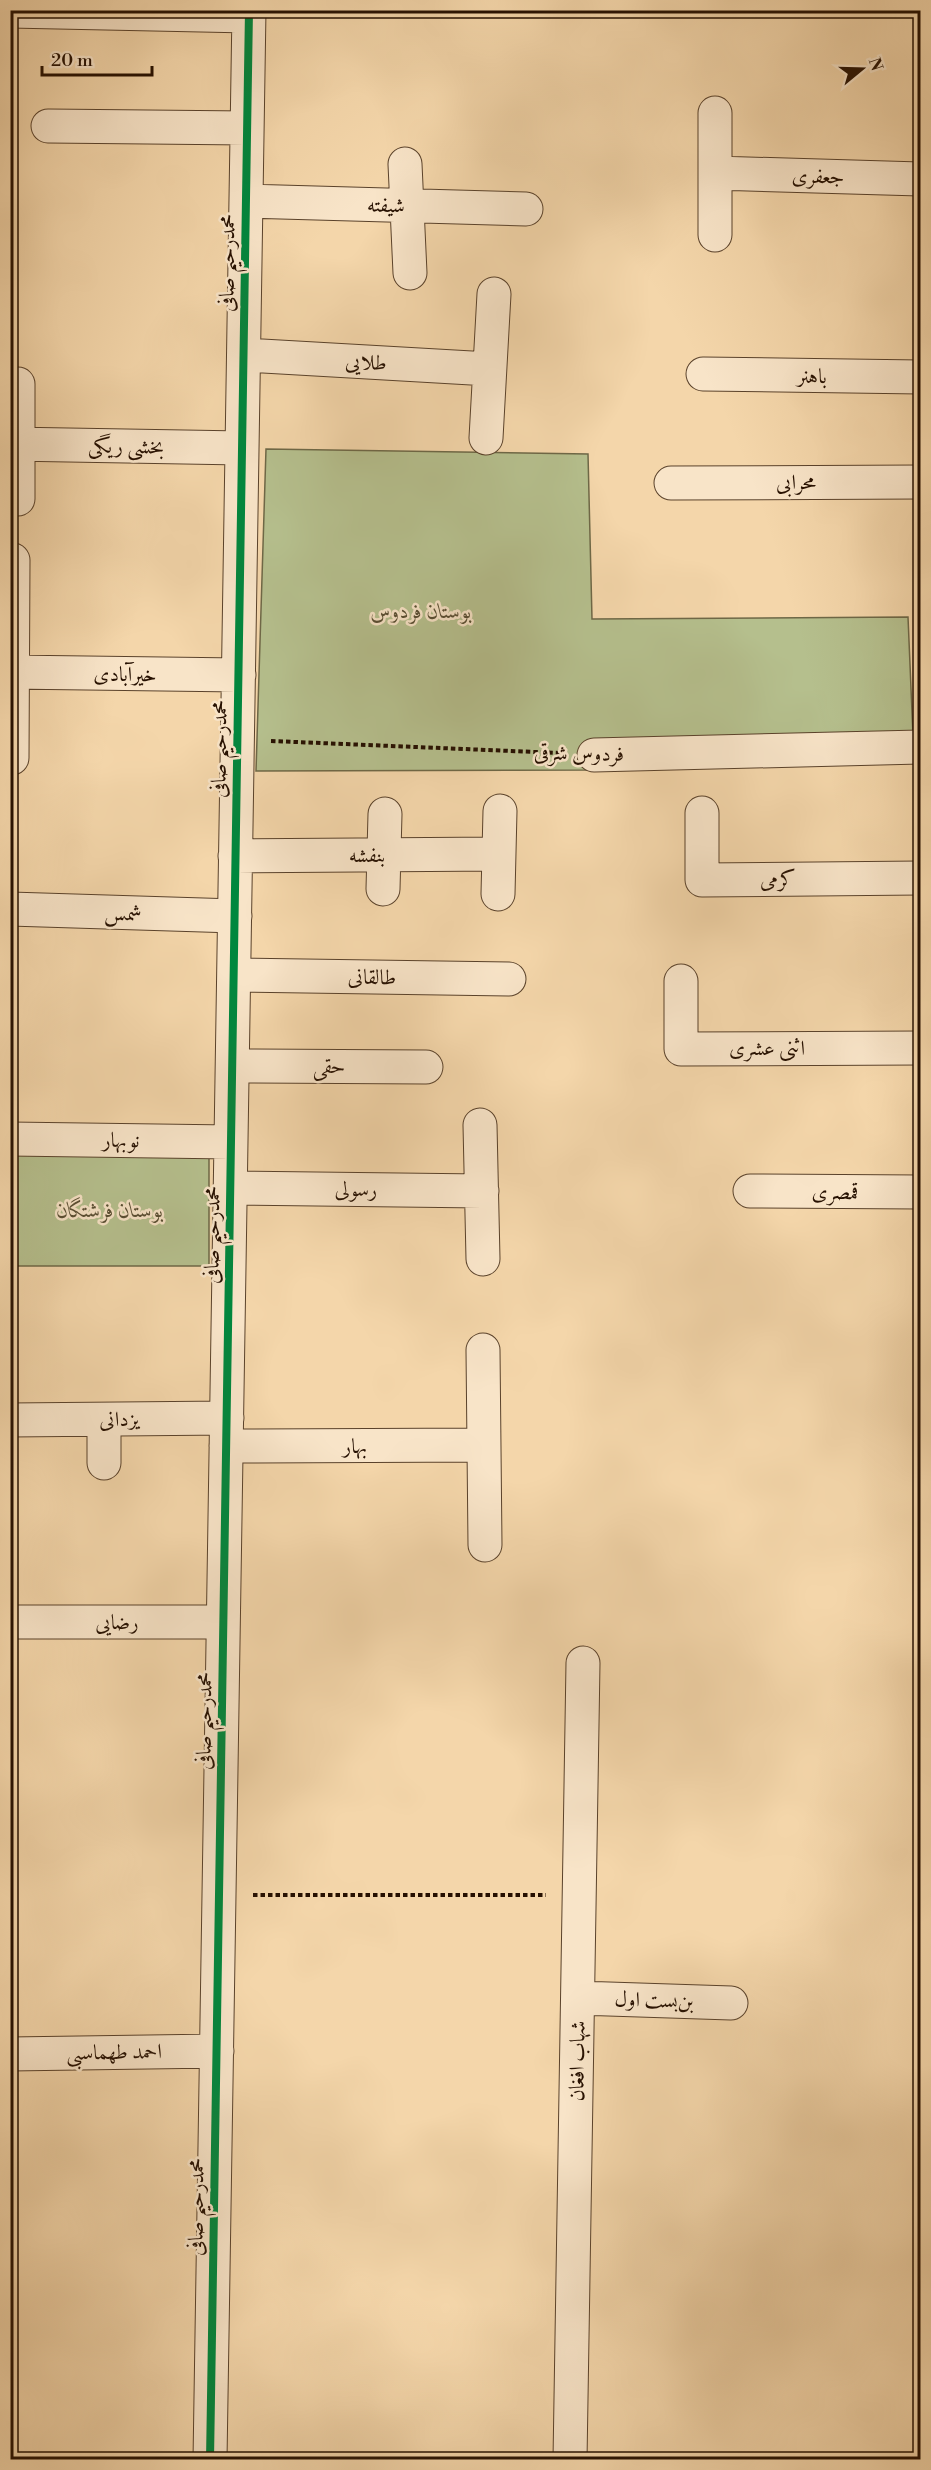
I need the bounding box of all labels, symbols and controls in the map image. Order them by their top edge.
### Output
scale bar [42,39,152,77]
north arrow [832,39,892,99]
text: 20 m [51,49,93,72]
text: N [864,55,887,74]
street label: جعفری [791,164,845,190]
street label: شیفته [366,192,405,220]
street label: محمدرحیم صافی [214,214,249,312]
street label: طلایی [344,349,388,377]
street label: باهنر [795,364,827,390]
street label: بخشی ریگی [88,432,164,462]
street label: محرابی [776,470,816,497]
park label: بوستان فردوس [370,599,472,625]
street label: خیرآبادی [93,660,157,689]
street label: محمدرحیم صافی [206,700,241,798]
street label: فردوس شرقی [534,740,624,768]
street label: بنفشه [349,843,385,869]
street label: کرمی [760,867,796,893]
street label: شمس [104,900,142,928]
street label: طالقانی [347,965,396,991]
street label: اثنی عشری [729,1036,805,1062]
street label: حقی [313,1054,345,1081]
street label: نوبهار [100,1128,140,1154]
street label: رسولی [334,1177,378,1203]
street label: قمصری [811,1180,858,1206]
street label: محمدرحیم صافی [199,1186,234,1284]
park label: بوستان فرشتگان [57,1197,163,1224]
street label: یزدانی [99,1407,141,1433]
street label: بهار [341,1434,367,1460]
street label: رضایی [95,1610,139,1636]
street label: محمدرحیم صافی [191,1672,226,1770]
street label: بن‌بست اول [614,1987,694,2015]
street label: شهاب افغان [564,2020,592,2102]
street label: احمد طهماسبی [66,2039,162,2070]
street label: محمدرحیم صافی [183,2158,218,2256]

